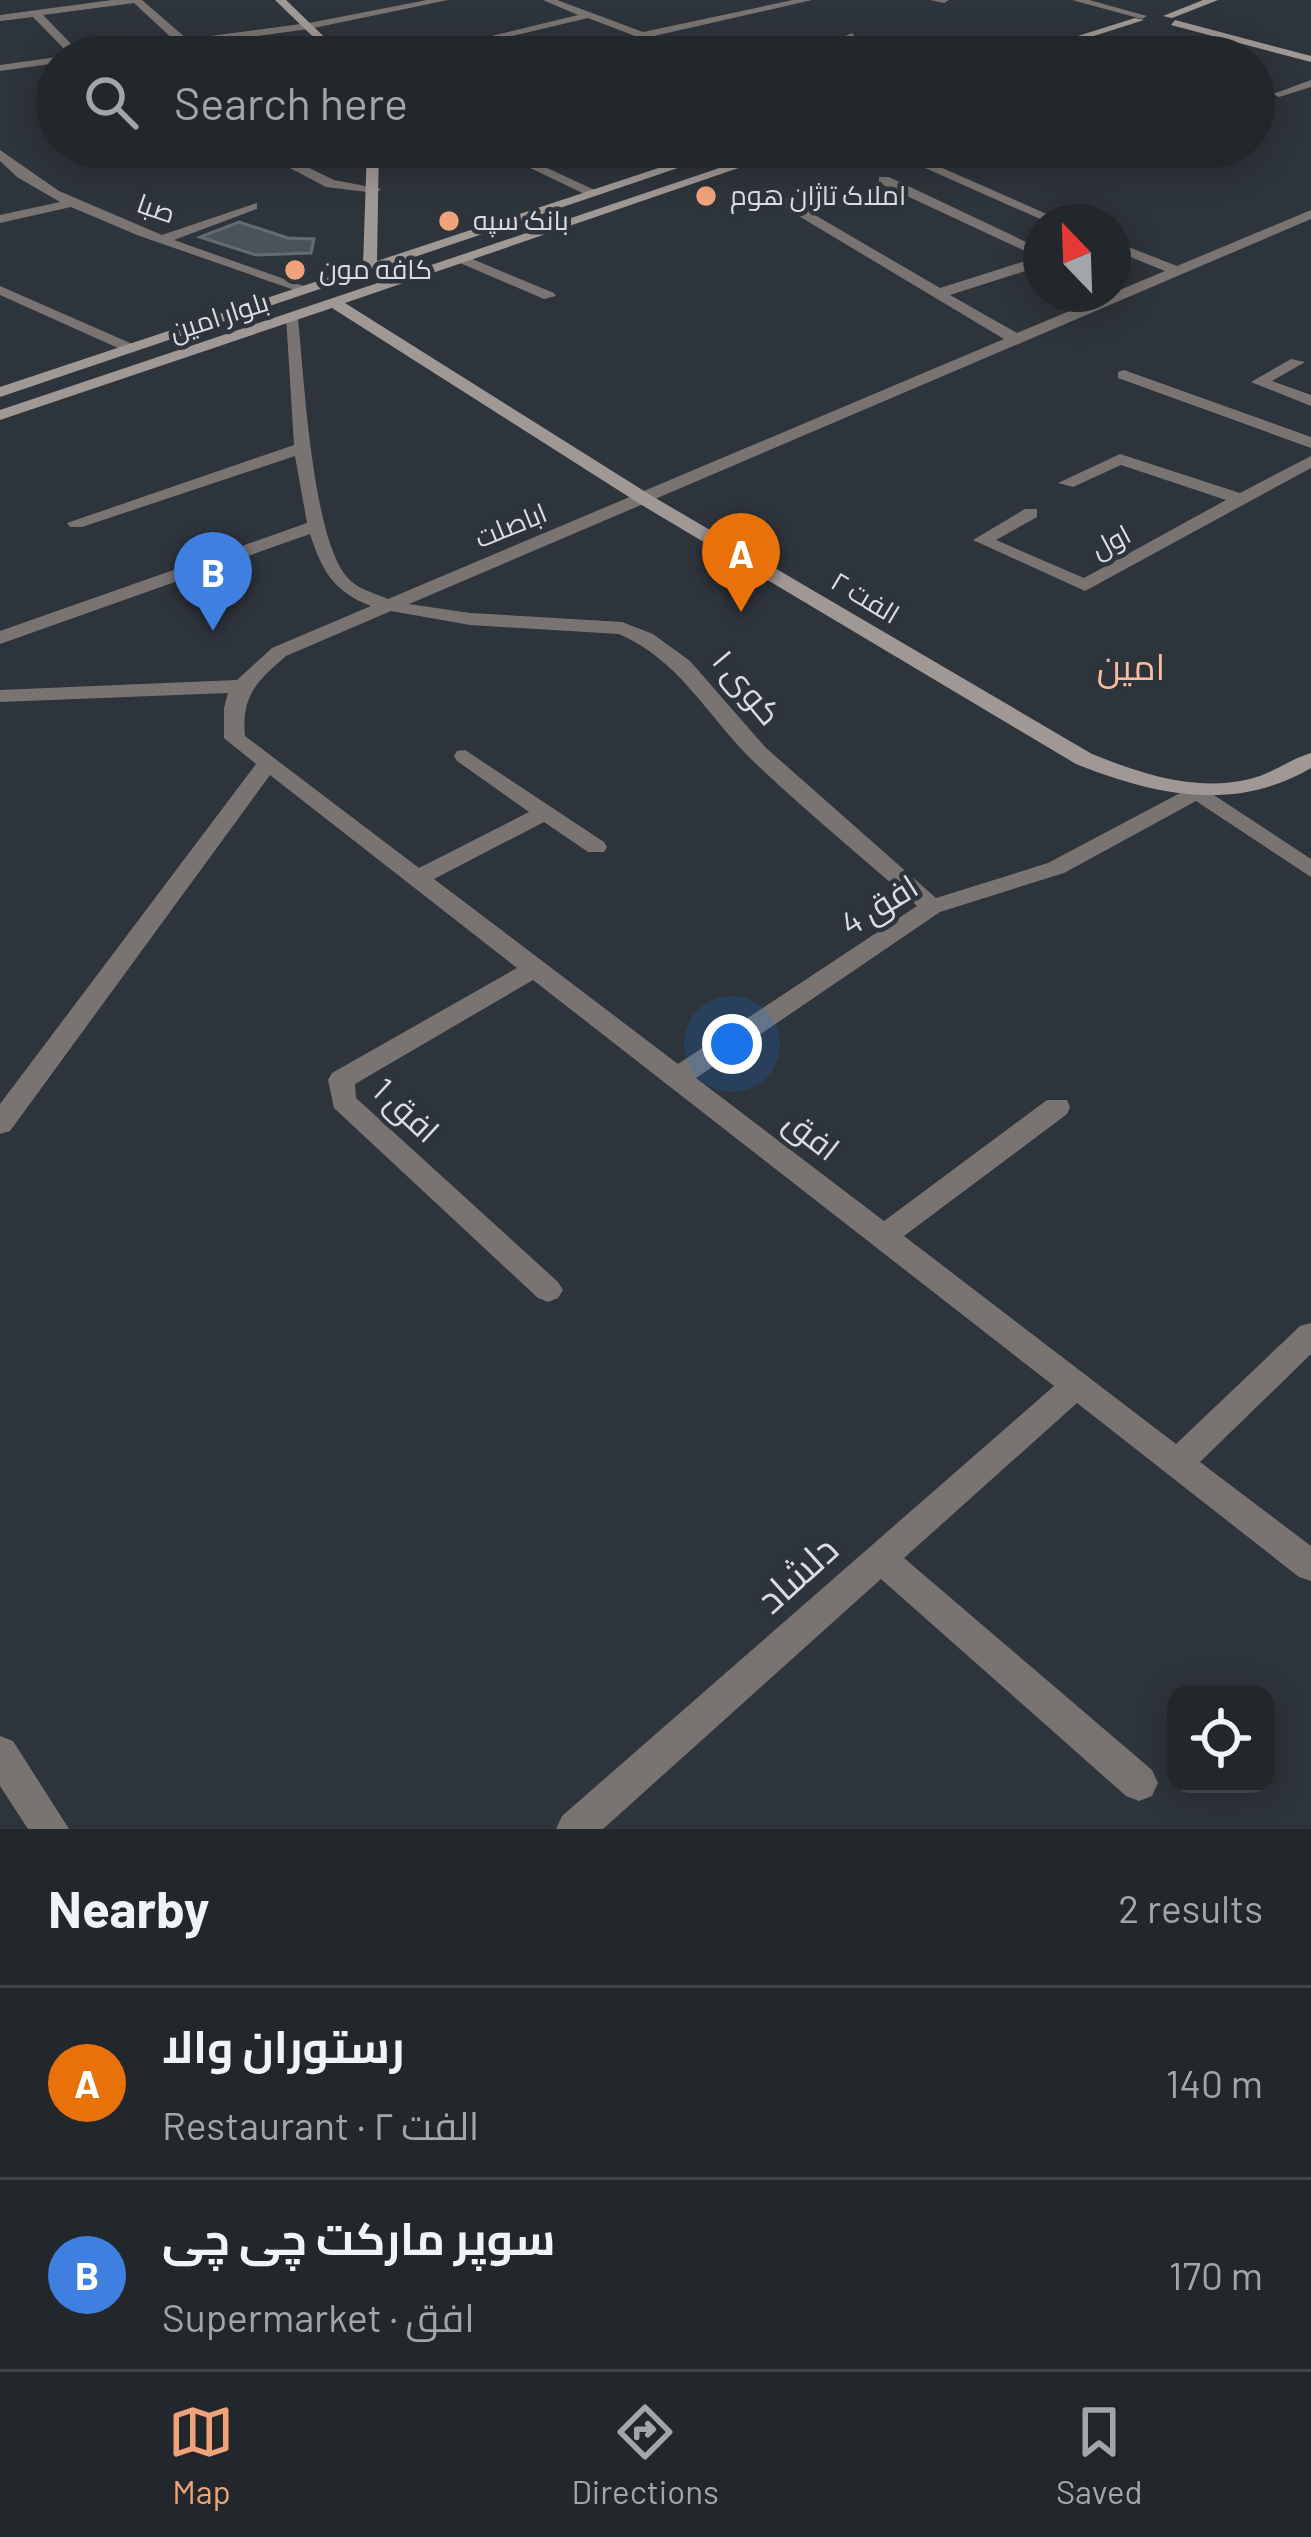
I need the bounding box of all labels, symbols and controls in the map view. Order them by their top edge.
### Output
search box [36,36,1275,168]
icon: search [78,69,144,135]
text: Search here [174,75,408,129]
place label: املاک تاژان هوم [730,178,906,214]
marker: املاک تاژان هوم [693,183,719,209]
street label: صبا [133,186,180,228]
place label: بانک سپه [473,203,569,238]
north arrow [1023,204,1131,312]
marker: بانک سپه [436,208,462,234]
place label: کافه مون [319,252,432,286]
marker: کافه مون [282,257,308,283]
street label: بلوار امین [165,284,273,348]
street label: اباصلت [470,495,551,553]
pin: A [702,513,780,612]
street label: اول [1085,517,1136,566]
pin: B [174,532,252,631]
street label: الفت ۲ [826,564,906,629]
street label: کوی ۱ [704,641,791,733]
district label: امین [1097,644,1165,689]
street label: افق 4 [833,865,925,945]
your location [702,1014,762,1074]
street label: افق 1 [364,1069,448,1151]
street label: افق [776,1100,848,1170]
street label: دلشاد [746,1524,846,1622]
map controls [1167,1685,1275,1793]
button: locate [1167,1685,1275,1793]
text: Nearby [48,1877,209,1938]
text: 2 results [1118,1884,1263,1931]
text: رستوران والا [162,2018,405,2072]
text: A [74,2059,100,2106]
text: 140 m [1166,2059,1263,2106]
text: Restaurant · الفت ۲ [162,2101,479,2148]
text: سوپر مارکت چی چی [162,2210,555,2264]
text: B [75,2251,99,2298]
text: 170 m [1169,2251,1263,2298]
text: Supermarket · افق [162,2293,475,2340]
tab: Map [168,2399,234,2511]
tab: Directions [571,2399,719,2511]
tab: Saved [1056,2399,1143,2511]

